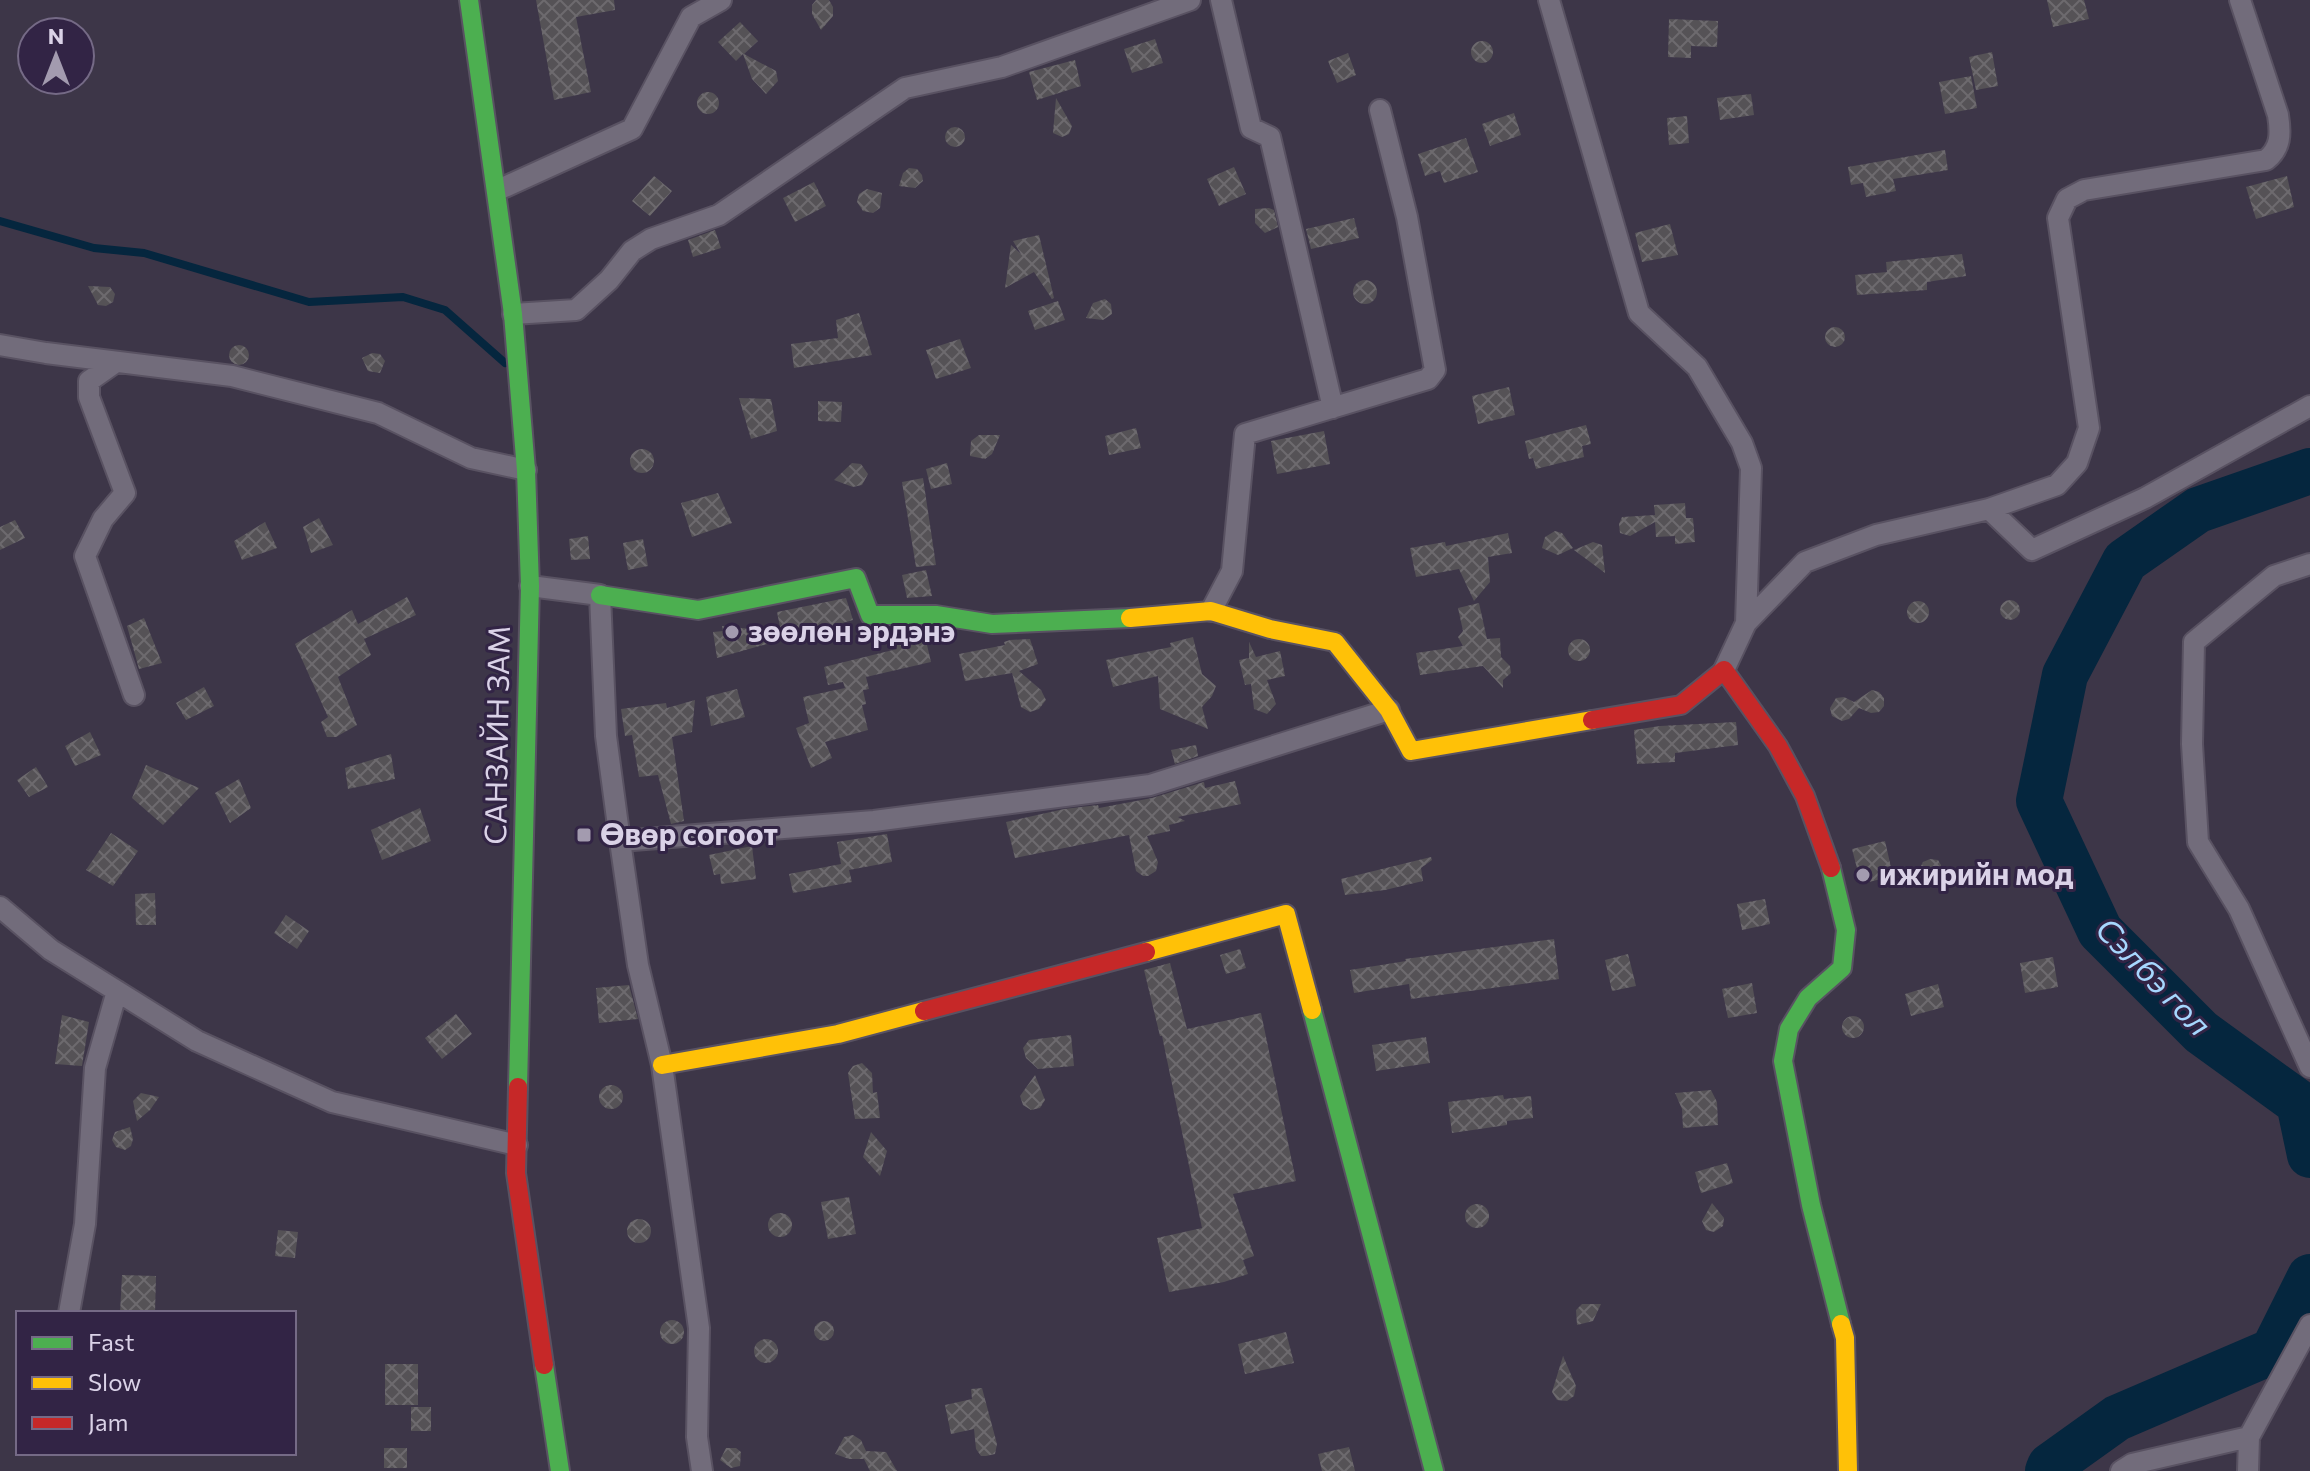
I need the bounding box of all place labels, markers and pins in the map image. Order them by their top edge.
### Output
place label: зөөлөн эрдэнэ [748,611,955,648]
marker: зөөлөн эрдэнэ [723,623,741,641]
place label: Өвөр согоот [600,814,778,851]
marker: Өвөр согоот [575,826,593,844]
place label: ижирийн мод [1879,854,2074,891]
marker: ижирийн мод [1854,866,1872,884]

